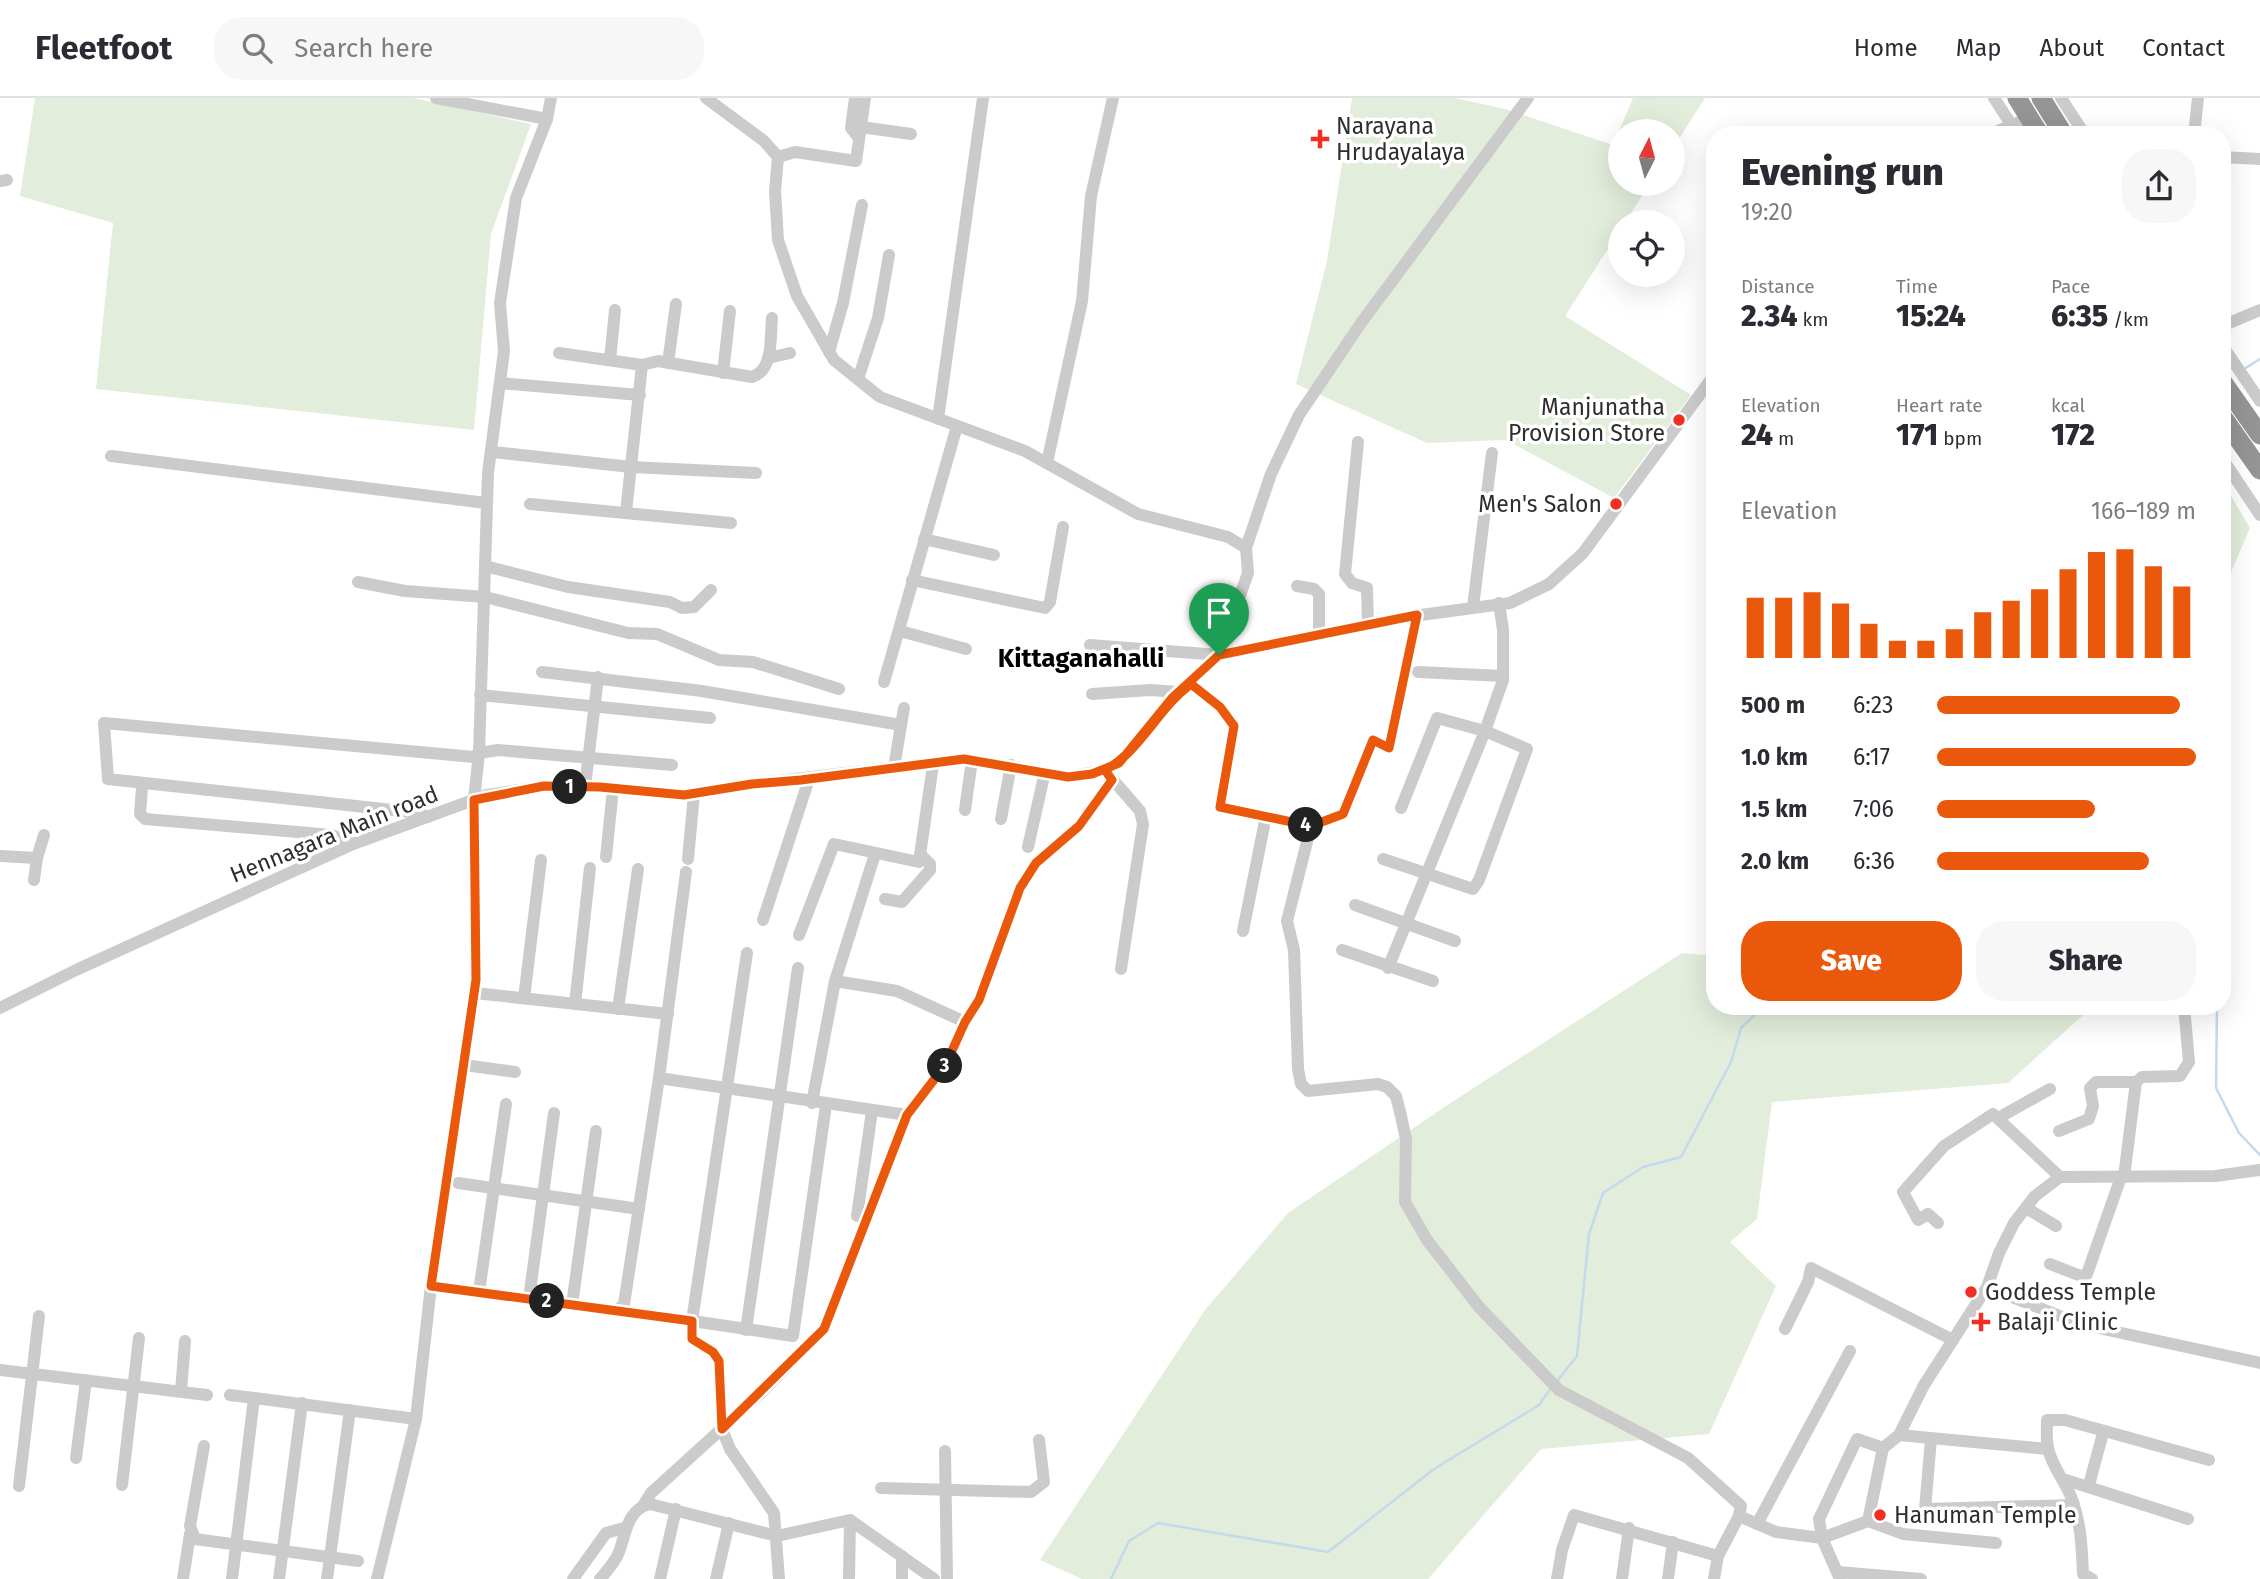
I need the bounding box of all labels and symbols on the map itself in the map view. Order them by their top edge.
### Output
place label: Narayana Hrudayalaya [1336,112,1465,166]
north arrow [1608,119,1685,196]
marker: Narayana Hrudayalaya [1310,129,1330,149]
place label: Manjunatha Provision Store [1508,393,1665,447]
marker: Manjunatha Provision Store [1671,412,1687,428]
place label: Men's Salon [1478,490,1602,518]
marker: Men's Salon [1608,496,1624,512]
pin [1189,583,1249,655]
district label: Kittaganahalli [998,643,1164,674]
pin: 1 [552,770,588,804]
street label: Hennagara Main road [226,779,442,889]
pin: 4 [1288,808,1324,842]
pin: 3 [928,1048,962,1084]
place label: Goddess Temple [1985,1278,2156,1306]
pin: 2 [530,1284,564,1318]
marker: Goddess Temple [1963,1284,1979,1300]
place label: Balaji Clinic [1997,1308,2118,1336]
marker: Balaji Clinic [1971,1312,1991,1332]
place label: Hanuman Temple [1894,1501,2077,1529]
marker: Hanuman Temple [1872,1507,1888,1523]

